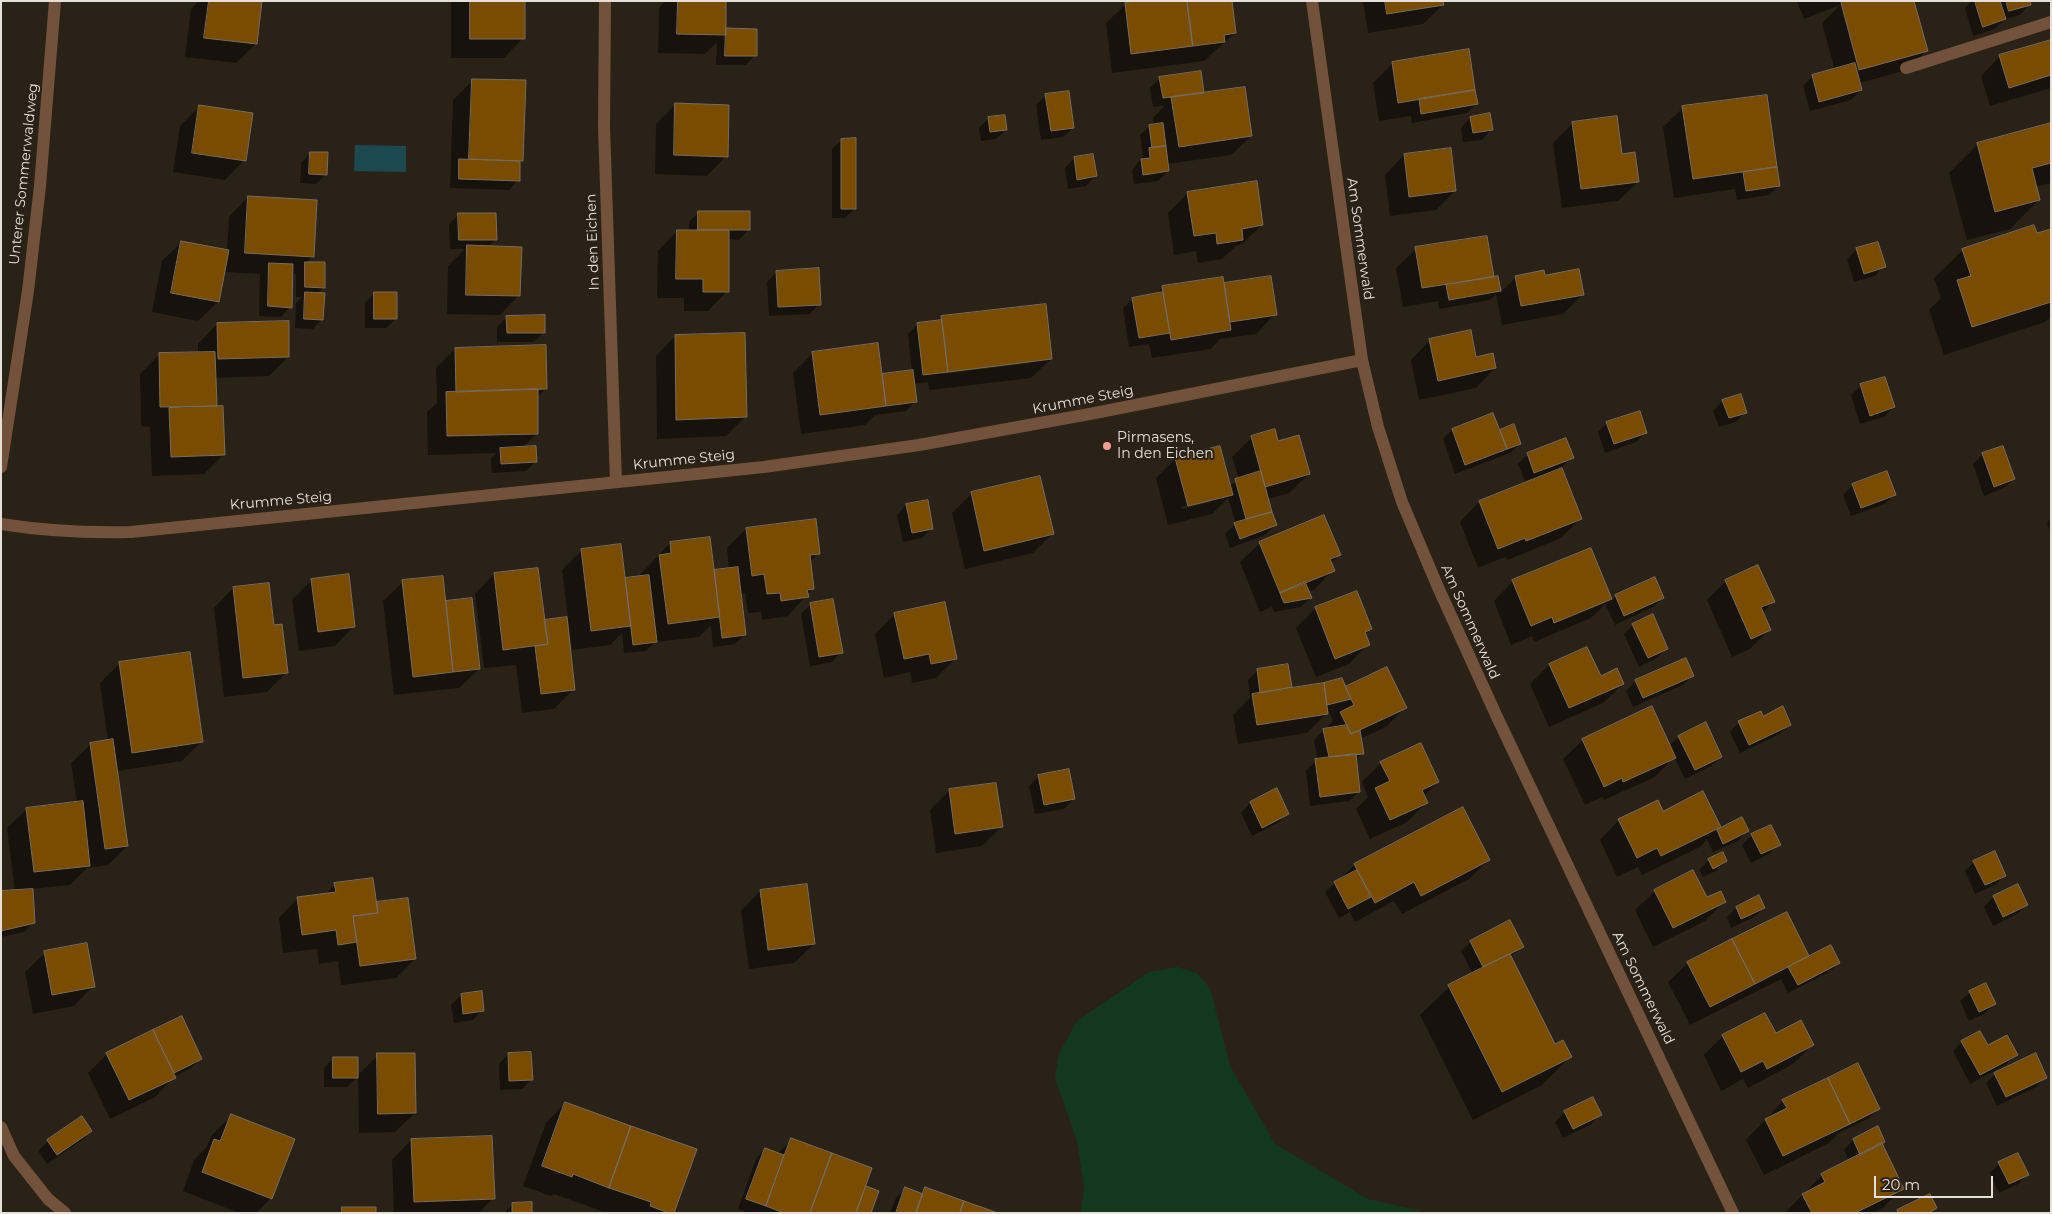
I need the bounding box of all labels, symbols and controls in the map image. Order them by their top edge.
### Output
street label: Unterer Sommerwaldweg [6,82,42,266]
street label: Am Sommerwald [1343,177,1377,301]
street label: In den Eichen [583,193,603,291]
street label: Krumme Steig [1031,382,1135,418]
place label: Pirmasens, In den Eichen [1117,430,1214,462]
marker: Pirmasens, In den Eichen [1101,440,1113,452]
street label: Krumme Steig [632,446,736,474]
street label: Krumme Steig [229,488,333,514]
street label: Am Sommerwald [1437,562,1503,682]
street label: Am Sommerwald [1608,929,1678,1047]
scale bar [1877,1166,1996,1198]
text: 20 m [1882,1175,1920,1194]

